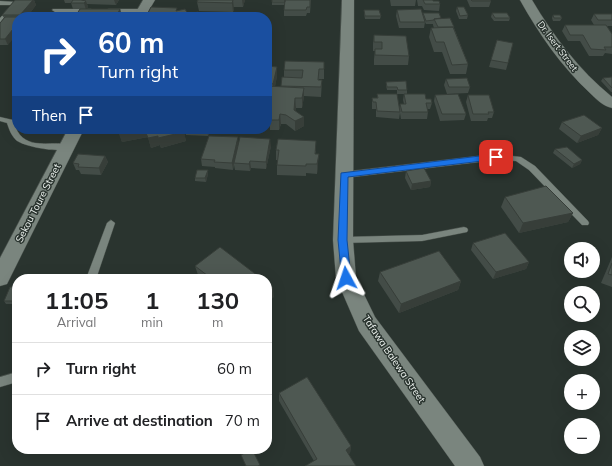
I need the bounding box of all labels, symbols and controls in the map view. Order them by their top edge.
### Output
street label: Dr. Isert Street [536,19,580,73]
text: 60 m [98,25,164,60]
icon: right [32,28,84,80]
text: Turn right [98,60,178,83]
icon: arrive [75,104,97,126]
text: Then [32,106,67,125]
pin [479,140,513,174]
icon: arrive [485,146,507,168]
street label: Sekou Toure Street [13,161,64,245]
map controls [564,242,600,454]
button: sound [564,242,600,278]
position arrow [325,257,367,299]
text: 11:05 [45,285,108,315]
text: 1 [145,285,159,315]
text: 130 [196,285,239,315]
button: search [564,286,600,322]
street label: Tafawa Balewa Street [360,313,429,406]
text: Arrival [57,314,96,330]
text: min [141,314,163,330]
text: m [212,314,223,330]
button: layers [564,330,600,366]
icon: right [32,358,54,380]
text: Turn right [66,359,136,378]
text: 60 m [217,359,252,378]
button: + [564,374,600,410]
icon: arrive [32,410,54,432]
text: Arrive at destination [66,411,213,430]
text: 70 m [225,411,260,430]
button: − [564,418,600,454]

